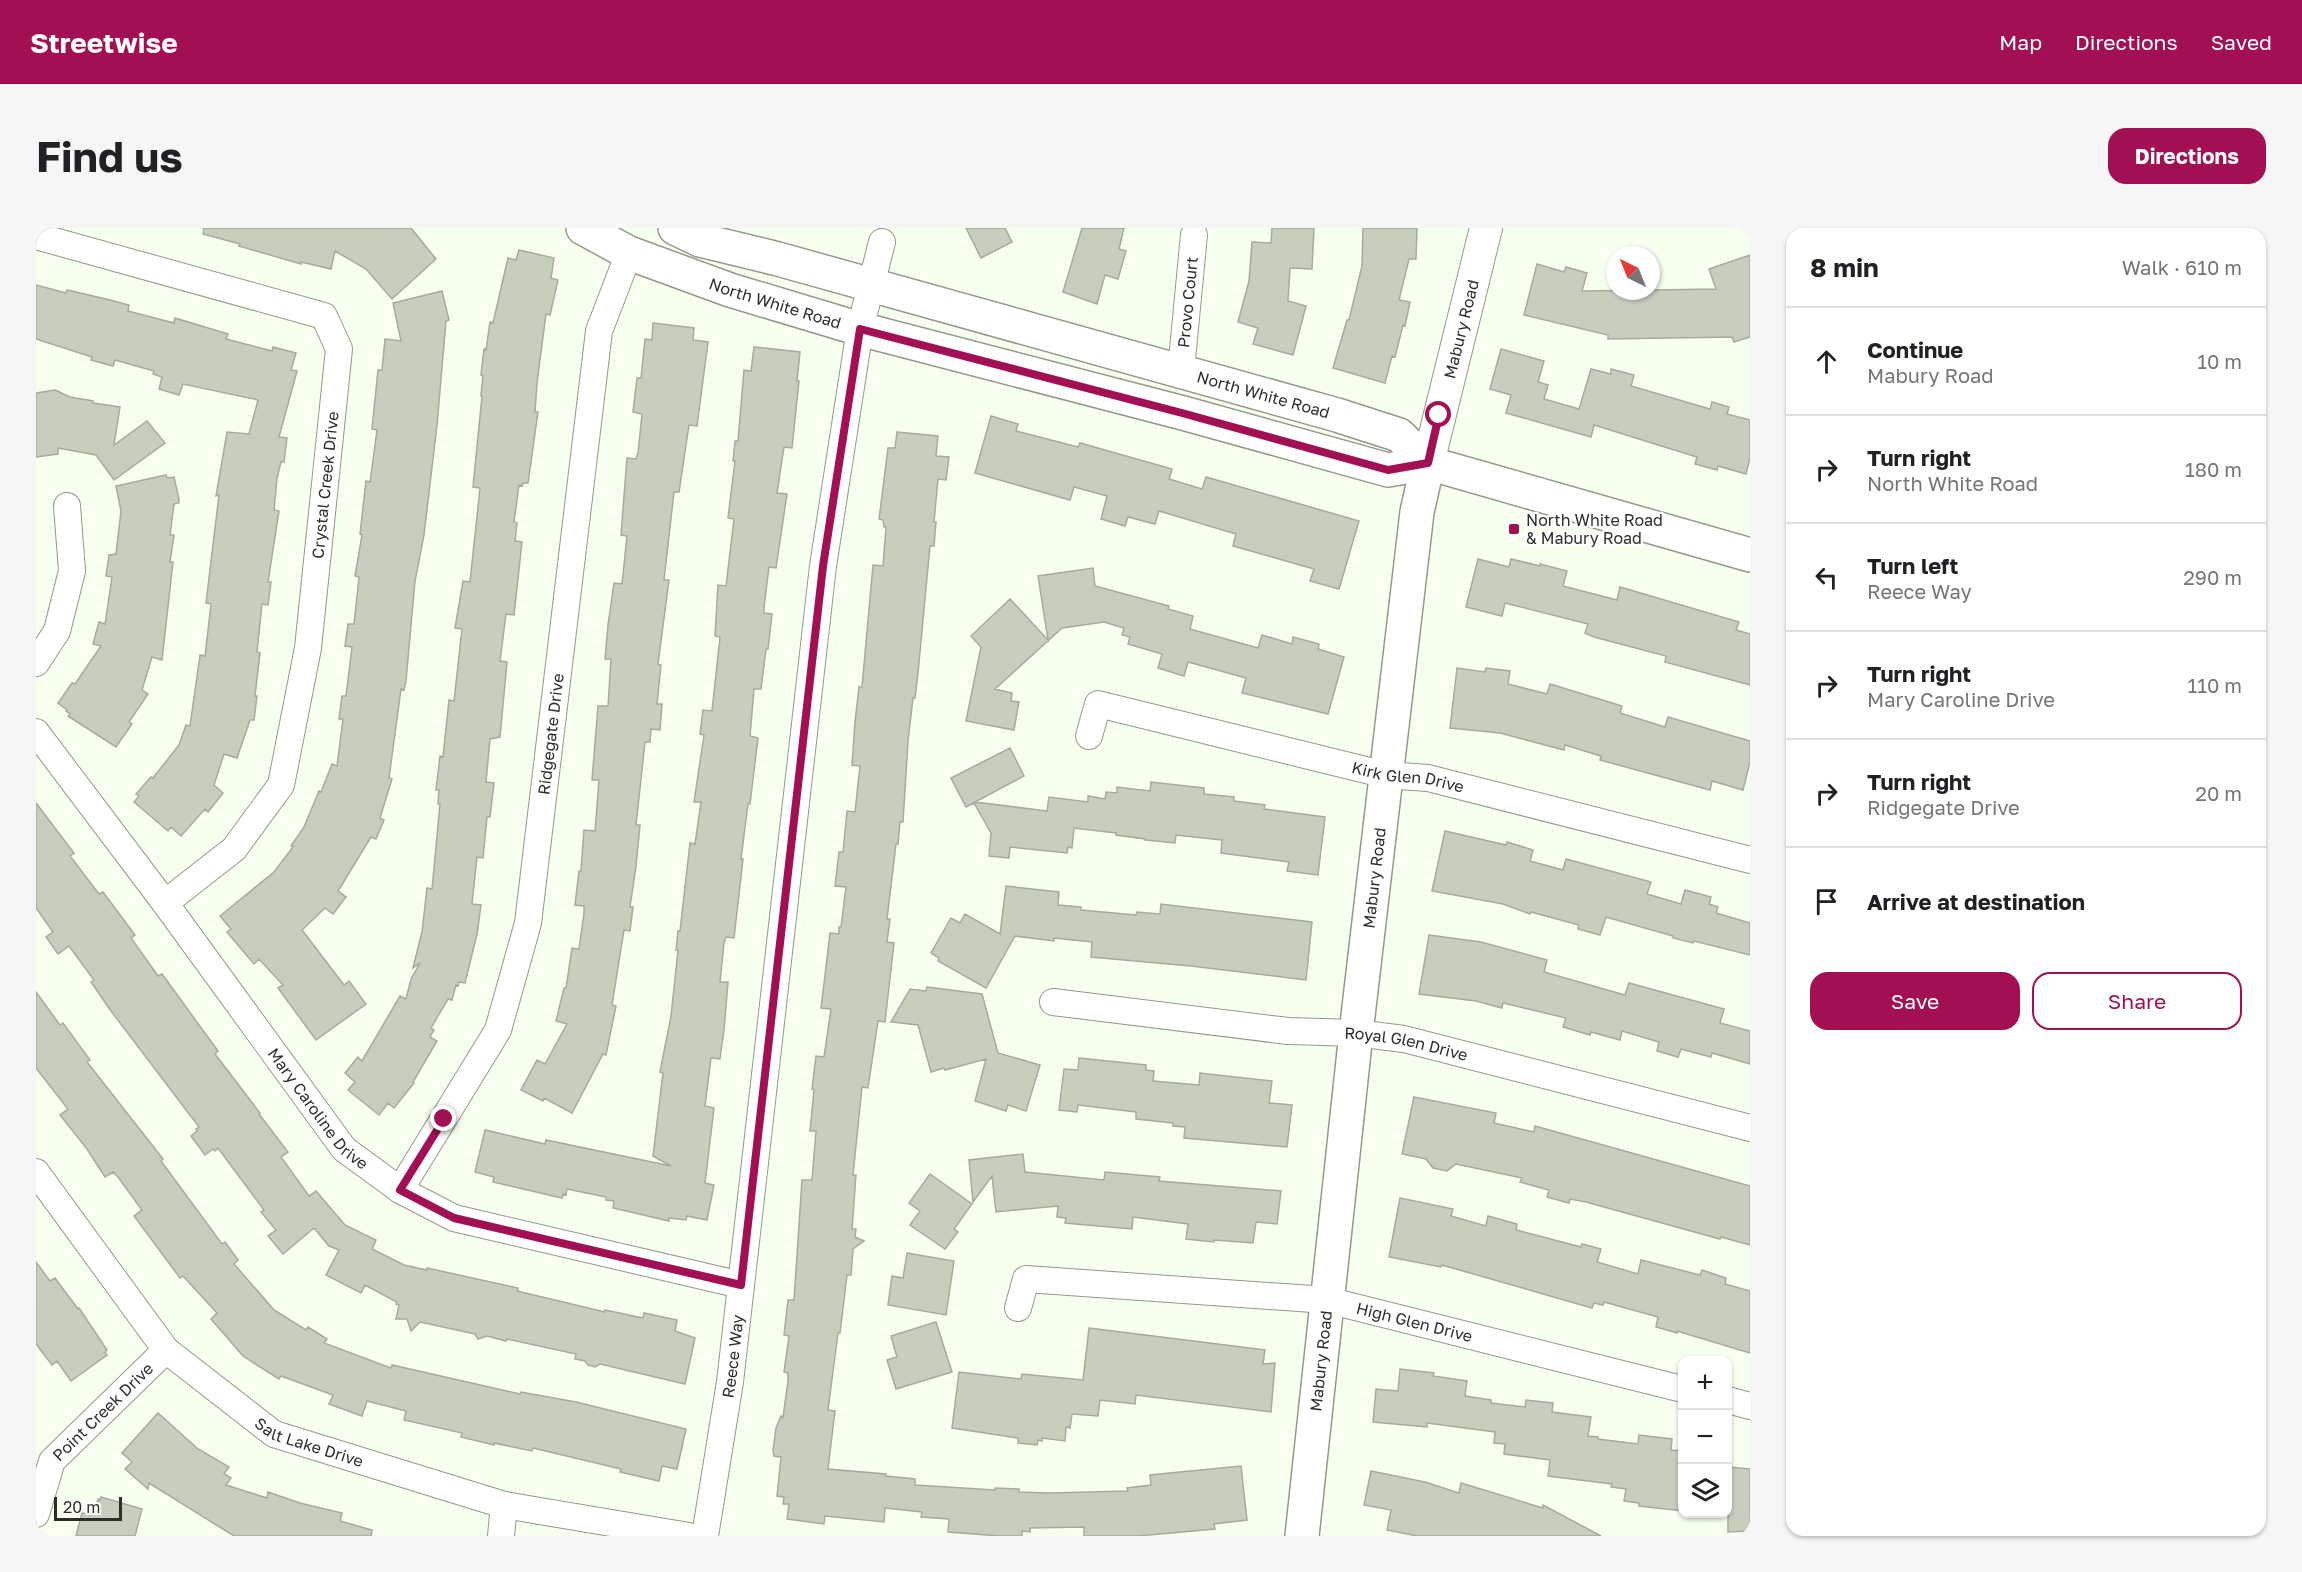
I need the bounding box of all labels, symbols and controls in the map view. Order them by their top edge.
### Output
text: Streetwise [30,26,178,59]
text: Map [1999,29,2042,55]
text: Directions [2075,29,2178,55]
text: Saved [2211,29,2272,55]
button: Directions [2108,128,2266,184]
text: Find us [36,131,183,181]
north arrow [1606,246,1660,300]
text: 8 min [1810,252,1879,283]
text: Walk · 610 m [2122,255,2242,279]
street label: Provo Court [1173,256,1202,349]
street label: North White Road [706,273,844,333]
street label: Mabury Road [1439,277,1483,381]
text: Continue [1867,336,1963,363]
icon: ahead [1810,345,1843,378]
text: 10 m [2197,349,2242,373]
text: Mabury Road [1867,363,1994,387]
street label: North White Road [1195,366,1332,423]
route start [1425,401,1451,427]
street label: Crystal Creek Drive [307,410,343,560]
text: Turn right [1867,444,1971,471]
icon: right [1810,453,1843,486]
text: 180 m [2185,457,2242,481]
text: North White Road [1867,471,2038,495]
place label: North White Road & Mabury Road [1526,510,1663,548]
marker: North White Road & Mabury Road [1507,522,1521,536]
text: Turn left [1867,552,1958,579]
icon: left [1810,561,1843,594]
text: 290 m [2183,565,2242,589]
text: Reece Way [1867,579,1972,603]
text: Turn right [1867,660,1971,687]
icon: right [1810,669,1843,702]
street label: Ridgegate Drive [533,672,568,796]
text: 110 m [2188,673,2242,697]
text: Mary Caroline Drive [1867,687,2055,711]
street label: Kirk Glen Drive [1350,757,1466,797]
text: Turn right [1867,768,1971,795]
icon: right [1810,777,1843,810]
text: 20 m [2195,781,2242,805]
text: Ridgegate Drive [1867,795,2020,819]
street label: Mabury Road [1358,826,1390,929]
icon: arrive [1810,885,1843,918]
text: Arrive at destination [1867,888,2085,915]
button: Save [1810,972,2020,1030]
button: Share [2032,972,2242,1030]
street label: Royal Glen Drive [1344,1023,1470,1065]
street label: Mary Caroline Drive [264,1044,372,1173]
route end [430,1105,456,1131]
street label: High Glen Drive [1354,1298,1475,1346]
street label: Mabury Road [1305,1310,1336,1412]
street label: Reece Way [718,1313,748,1399]
map controls [1678,1356,1732,1518]
button: + [1678,1356,1732,1410]
street label: Point Creek Drive [48,1358,157,1465]
button: − [1678,1410,1732,1464]
street label: Salt Lake Drive [251,1413,366,1471]
button: layers [1678,1464,1732,1518]
scale bar [54,1494,122,1522]
text: 20 m [63,1497,100,1517]

